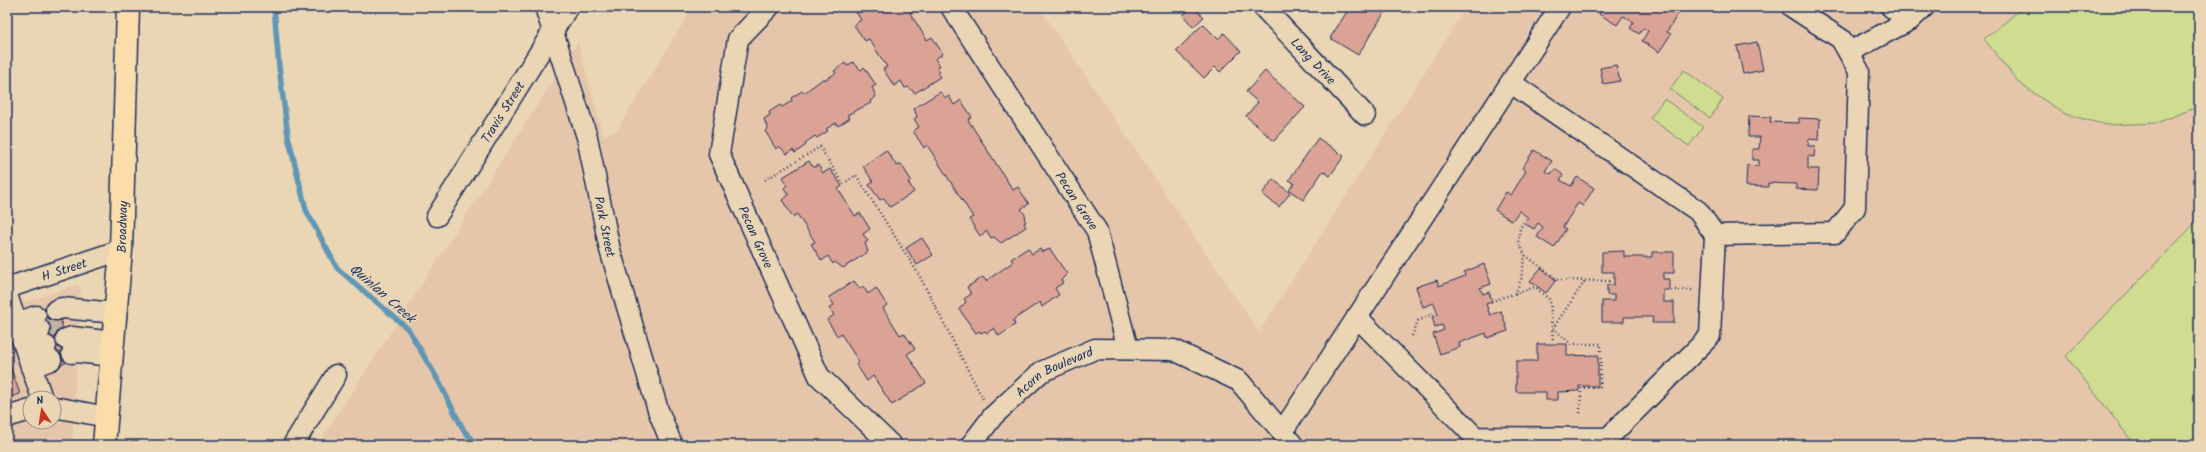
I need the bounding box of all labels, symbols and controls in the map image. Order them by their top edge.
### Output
street label: Lang Drive [1285,33,1341,90]
street label: Travis Street [476,77,532,148]
street label: Pecan Grove [1049,168,1103,235]
street label: Park Street [587,194,621,261]
street label: Broadway [112,200,134,253]
street label: Pecan Grove [732,203,778,272]
street label: H Street [39,253,91,288]
water label: Quinlan Creek [344,259,422,330]
street label: Acorn Boulevard [1011,342,1097,403]
north arrow [22,390,62,430]
text: N [35,392,45,411]

